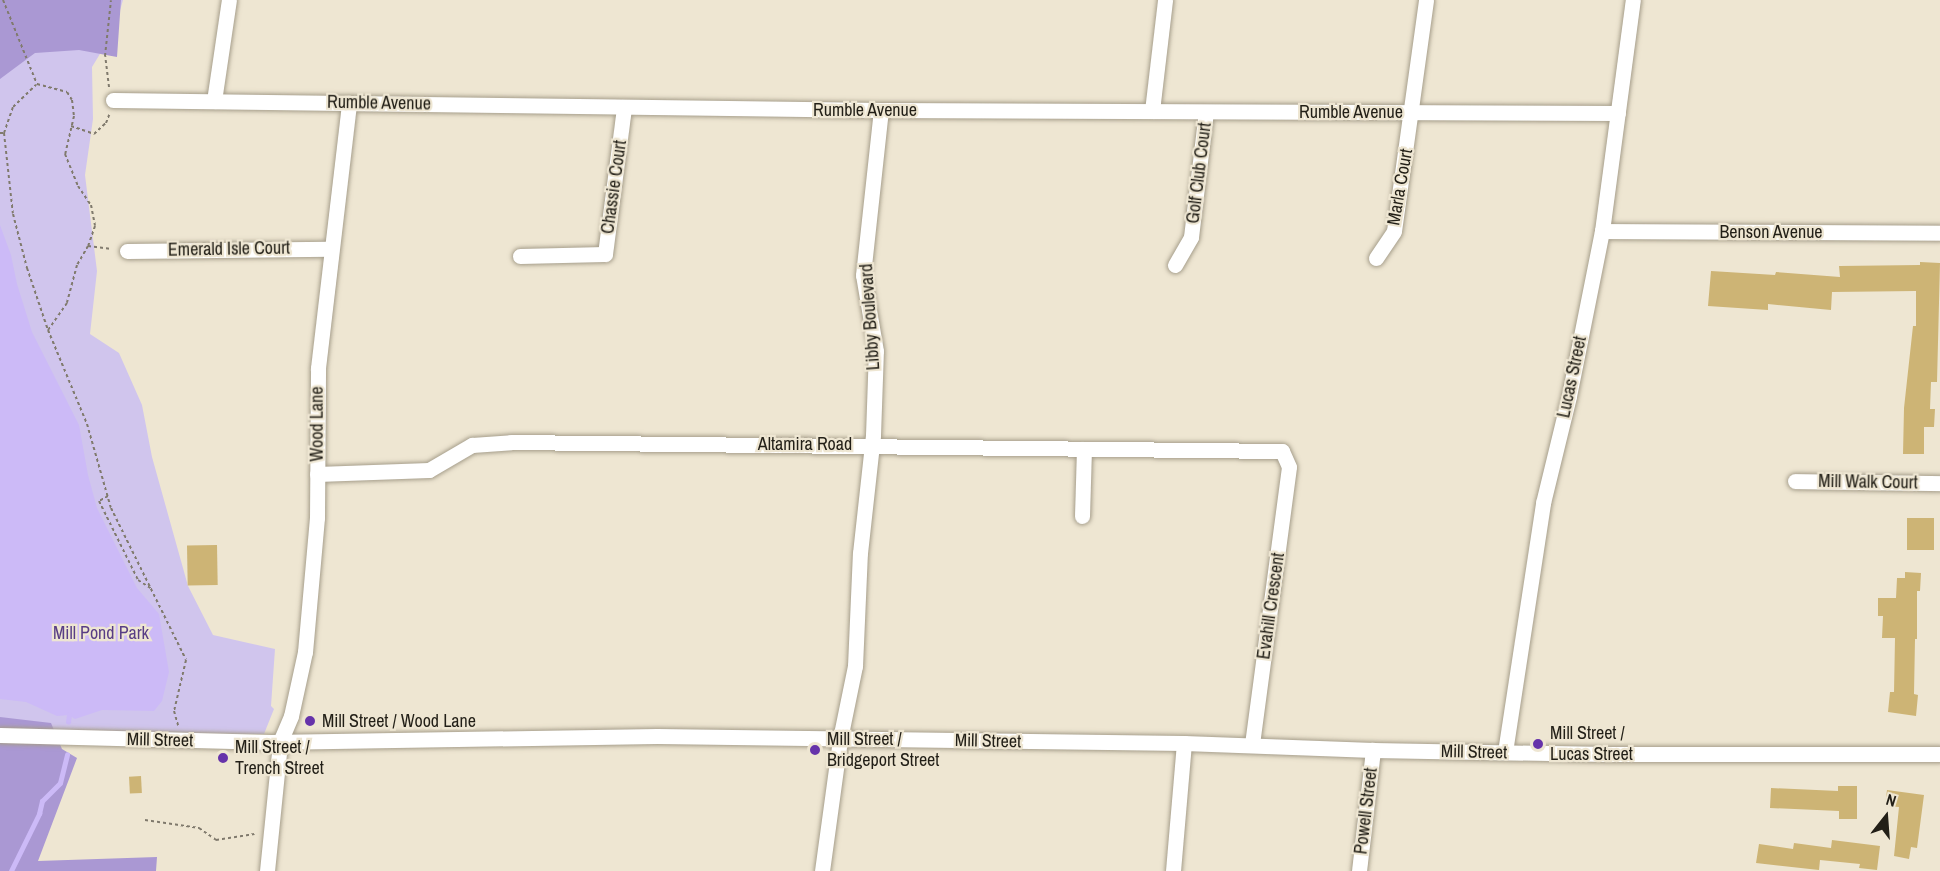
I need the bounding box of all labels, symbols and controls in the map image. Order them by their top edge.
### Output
street label: Rumble Avenue [326,91,432,115]
street label: Rumble Avenue [813,99,917,121]
street label: Rumble Avenue [1299,101,1403,123]
street label: Golf Club Court [1182,121,1216,225]
street label: Chassie Court [597,139,631,235]
street label: Marla Court [1383,147,1417,227]
street label: Benson Avenue [1719,221,1823,243]
street label: Emerald Isle Court [168,237,290,261]
street label: Libby Boulevard [856,263,884,371]
street label: Lucas Street [1553,334,1591,420]
street label: Wood Lane [306,386,328,462]
street label: Altamira Road [758,433,852,455]
street label: Mill Walk Court [1818,470,1918,494]
street label: Evahill Crescent [1253,551,1289,661]
park label: Mill Pond Park [53,622,149,644]
place label: Mill Street / Wood Lane [322,710,476,732]
marker: Mill Street / Wood Lane [303,714,317,728]
place label: Mill Street / Lucas Street [1550,723,1633,766]
street label: Mill Street [127,729,193,751]
place label: Mill Street / Bridgeport Street [827,729,939,771]
street label: Mill Street [955,730,1021,752]
place label: Mill Street / Trench Street [235,737,324,780]
marker: Mill Street / Lucas Street [1531,737,1545,751]
street label: Mill Street [1441,741,1507,763]
marker: Mill Street / Bridgeport Street [808,743,822,757]
marker: Mill Street / Trench Street [216,751,230,765]
street label: Powell Street [1350,767,1382,855]
north arrow [1856,787,1916,847]
text: N [1884,788,1899,812]

